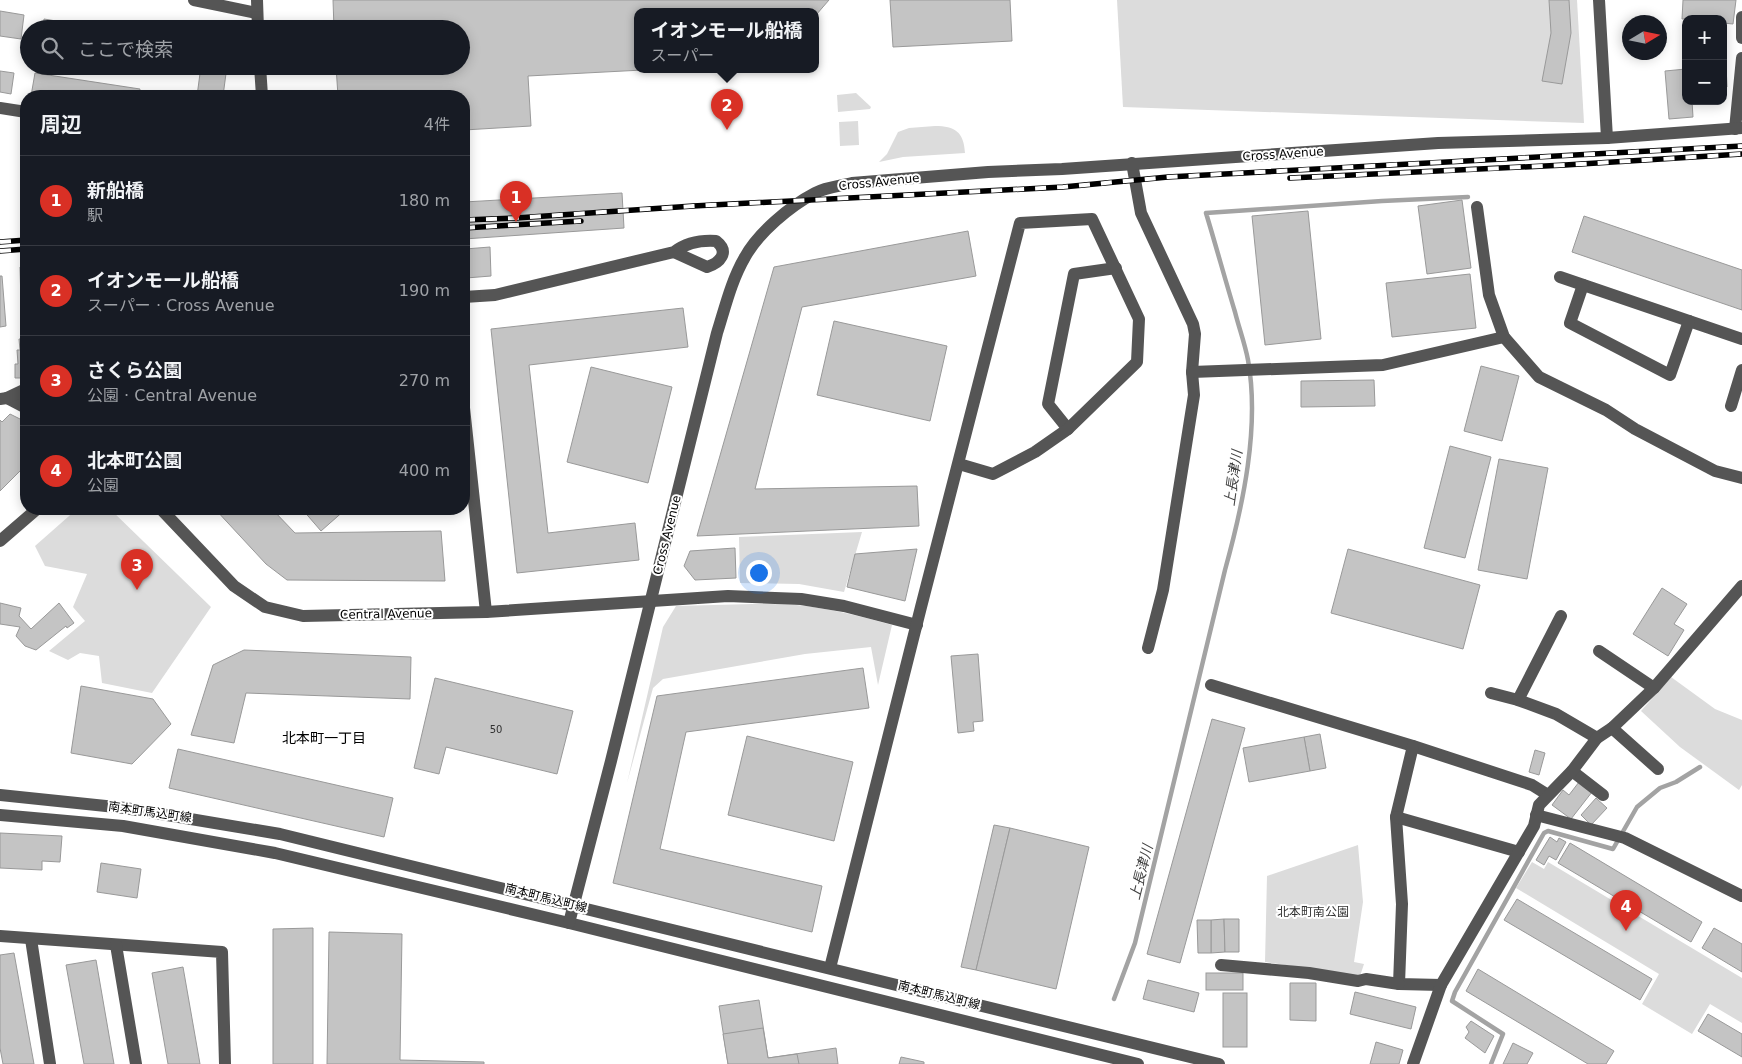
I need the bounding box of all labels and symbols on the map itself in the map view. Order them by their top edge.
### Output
north arrow [1622,15,1667,60]
pin: 2 [711,89,743,130]
street label: Cross Avenue [1242,144,1324,164]
street label: Cross Avenue [838,171,920,193]
pin: 1 [500,181,532,222]
water label: 上長津川 [1221,447,1245,507]
street label: Cross Avenue [650,494,684,576]
pin: 3 [121,549,153,590]
your location [746,560,772,586]
street label: Central Avenue [340,606,432,622]
house number: 50 [490,724,502,735]
district label: 北本町一丁目 [282,730,366,746]
street label: 南本町馬込町線 [107,799,193,825]
water label: 上長津川 [1126,841,1156,901]
street label: 南本町馬込町線 [504,881,588,915]
pin: 4 [1610,890,1642,931]
park label: 北本町南公園 [1277,905,1349,919]
street label: 南本町馬込町線 [897,978,981,1012]

